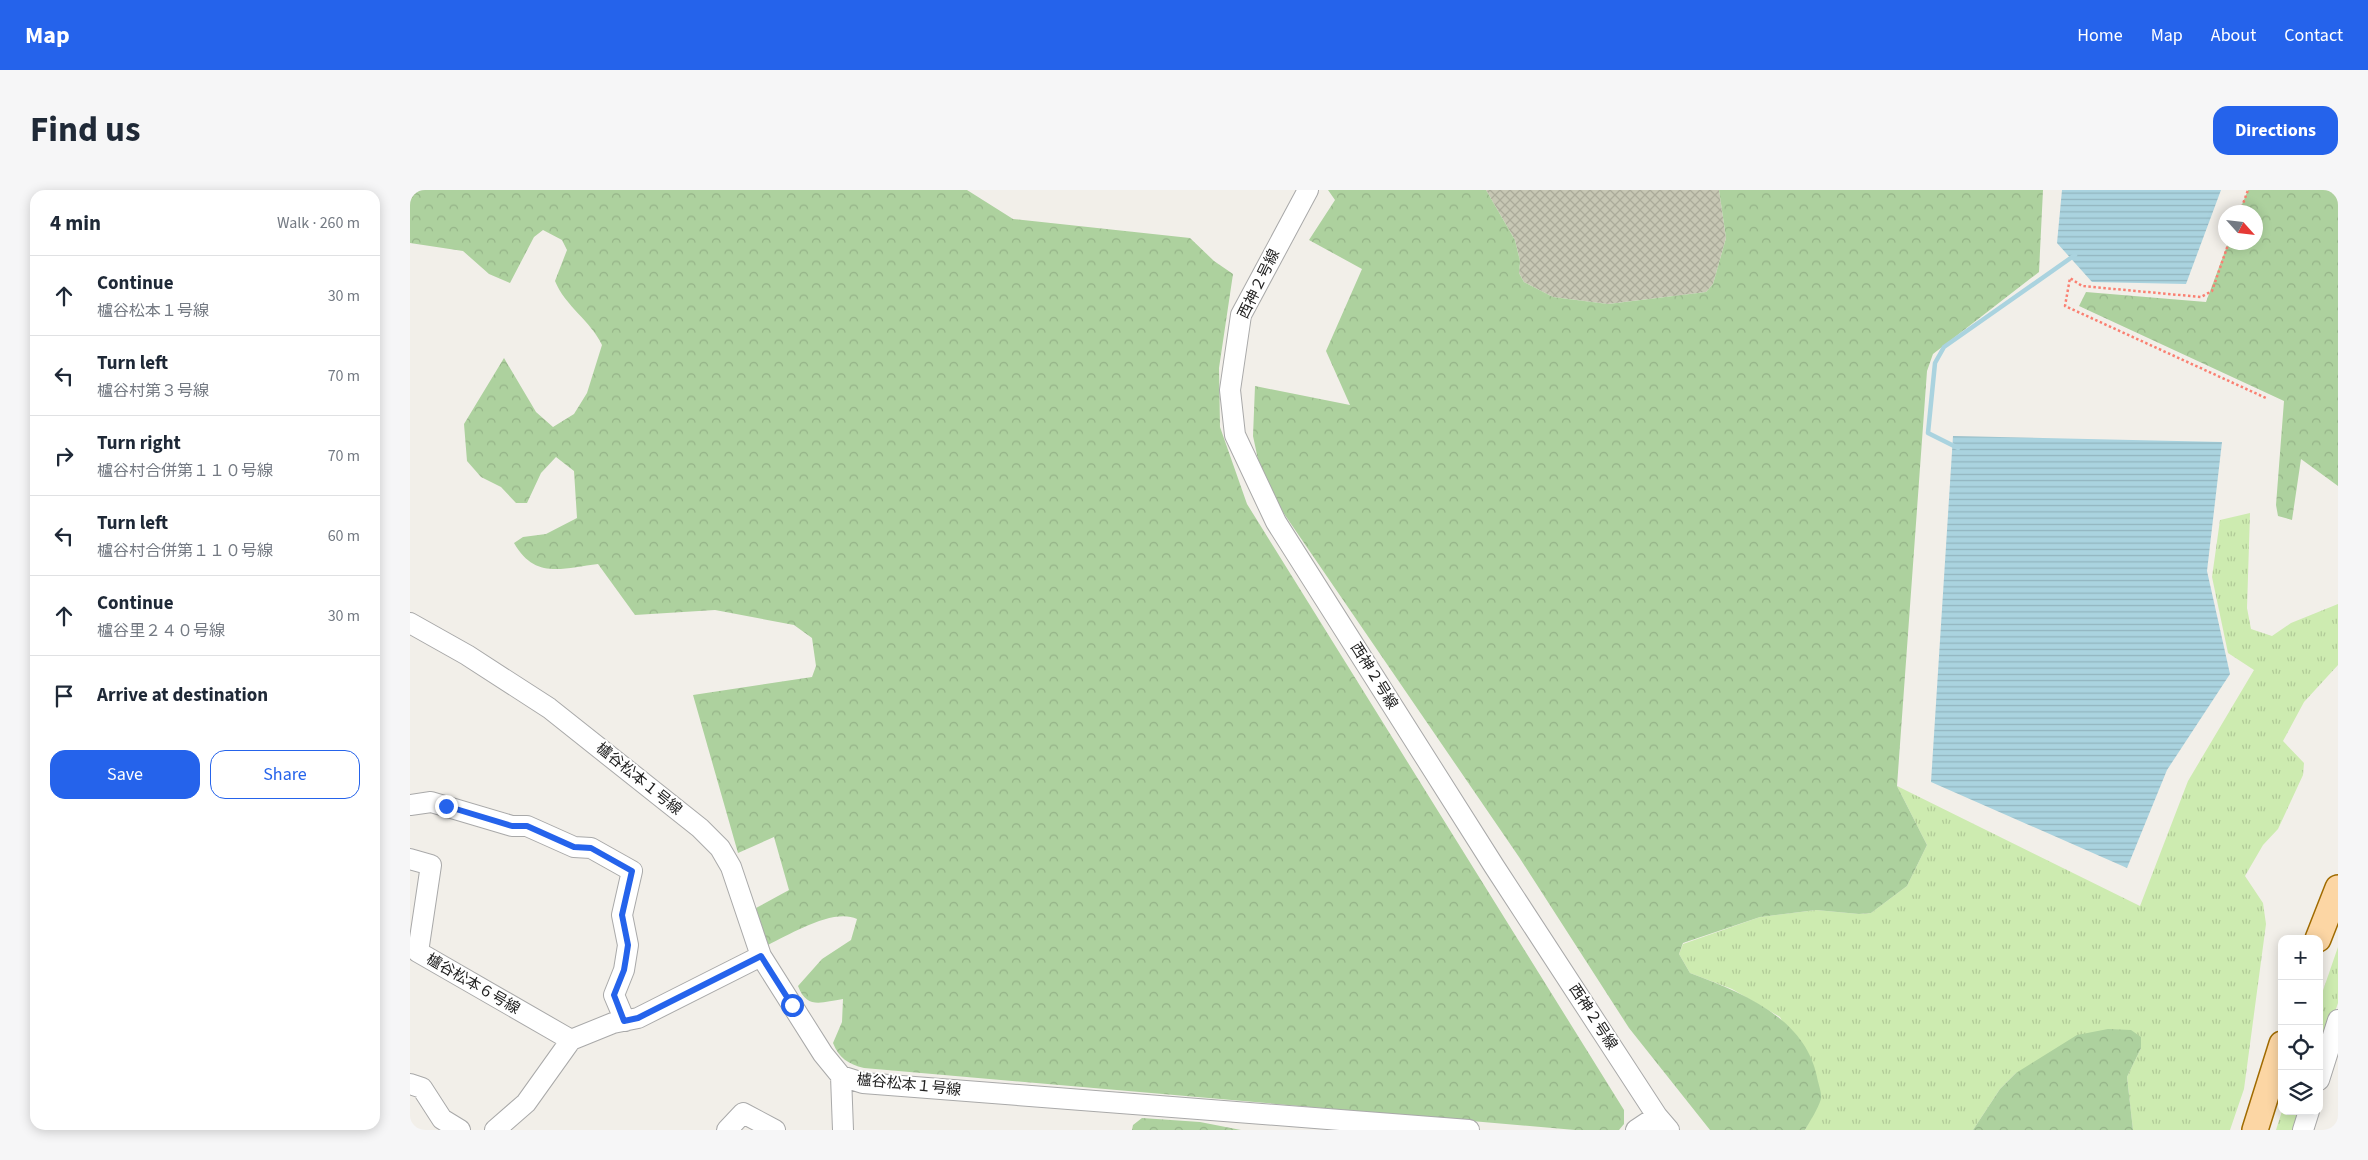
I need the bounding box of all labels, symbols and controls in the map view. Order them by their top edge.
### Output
text: Map [25,18,70,53]
text: Home [2077,23,2123,48]
text: Map [2151,23,2183,48]
text: About [2211,23,2256,48]
text: Contact [2284,23,2343,48]
text: Find us [30,105,140,155]
button: Directions [2213,106,2338,155]
north arrow [2218,205,2263,250]
text: 4 min [50,208,101,238]
text: Walk · 260 m [277,212,360,234]
street label: 西神２号線 [1233,246,1285,322]
text: Continue [97,270,174,297]
icon: ahead [50,282,78,310]
text: 30 m [328,285,360,307]
text: 櫨谷松本１号線 [97,300,209,322]
text: Turn left [97,350,168,377]
icon: left [50,362,78,390]
text: 70 m [328,365,360,387]
text: 櫨谷村第３号線 [97,380,209,402]
text: Turn right [97,430,181,457]
icon: right [50,442,78,470]
text: 70 m [328,445,360,467]
text: 櫨谷村合併第１１０号線 [97,460,273,482]
text: Turn left [97,510,168,537]
icon: left [50,522,78,550]
text: 60 m [328,525,360,547]
text: 櫨谷村合併第１１０号線 [97,540,273,562]
text: Continue [97,590,174,617]
icon: ahead [50,602,78,630]
text: 30 m [328,605,360,627]
text: 櫨谷里２４０号線 [97,620,225,642]
street label: 西神２号線 [1345,639,1403,713]
icon: arrive [50,682,78,710]
text: Arrive at destination [97,682,268,709]
street label: 櫨谷松本１号線 [592,738,686,820]
button: Save [50,750,200,799]
button: Share [210,750,360,799]
route end [435,795,458,818]
map controls [2278,935,2323,1115]
button: + [2278,935,2323,980]
street label: 櫨谷松本６号線 [422,949,524,1019]
street label: 西神２号線 [1564,980,1622,1054]
button: − [2278,980,2323,1025]
route start [781,994,804,1017]
button: locate [2278,1025,2323,1070]
street label: 櫨谷松本１号線 [856,1069,962,1101]
button: layers [2278,1070,2323,1115]

